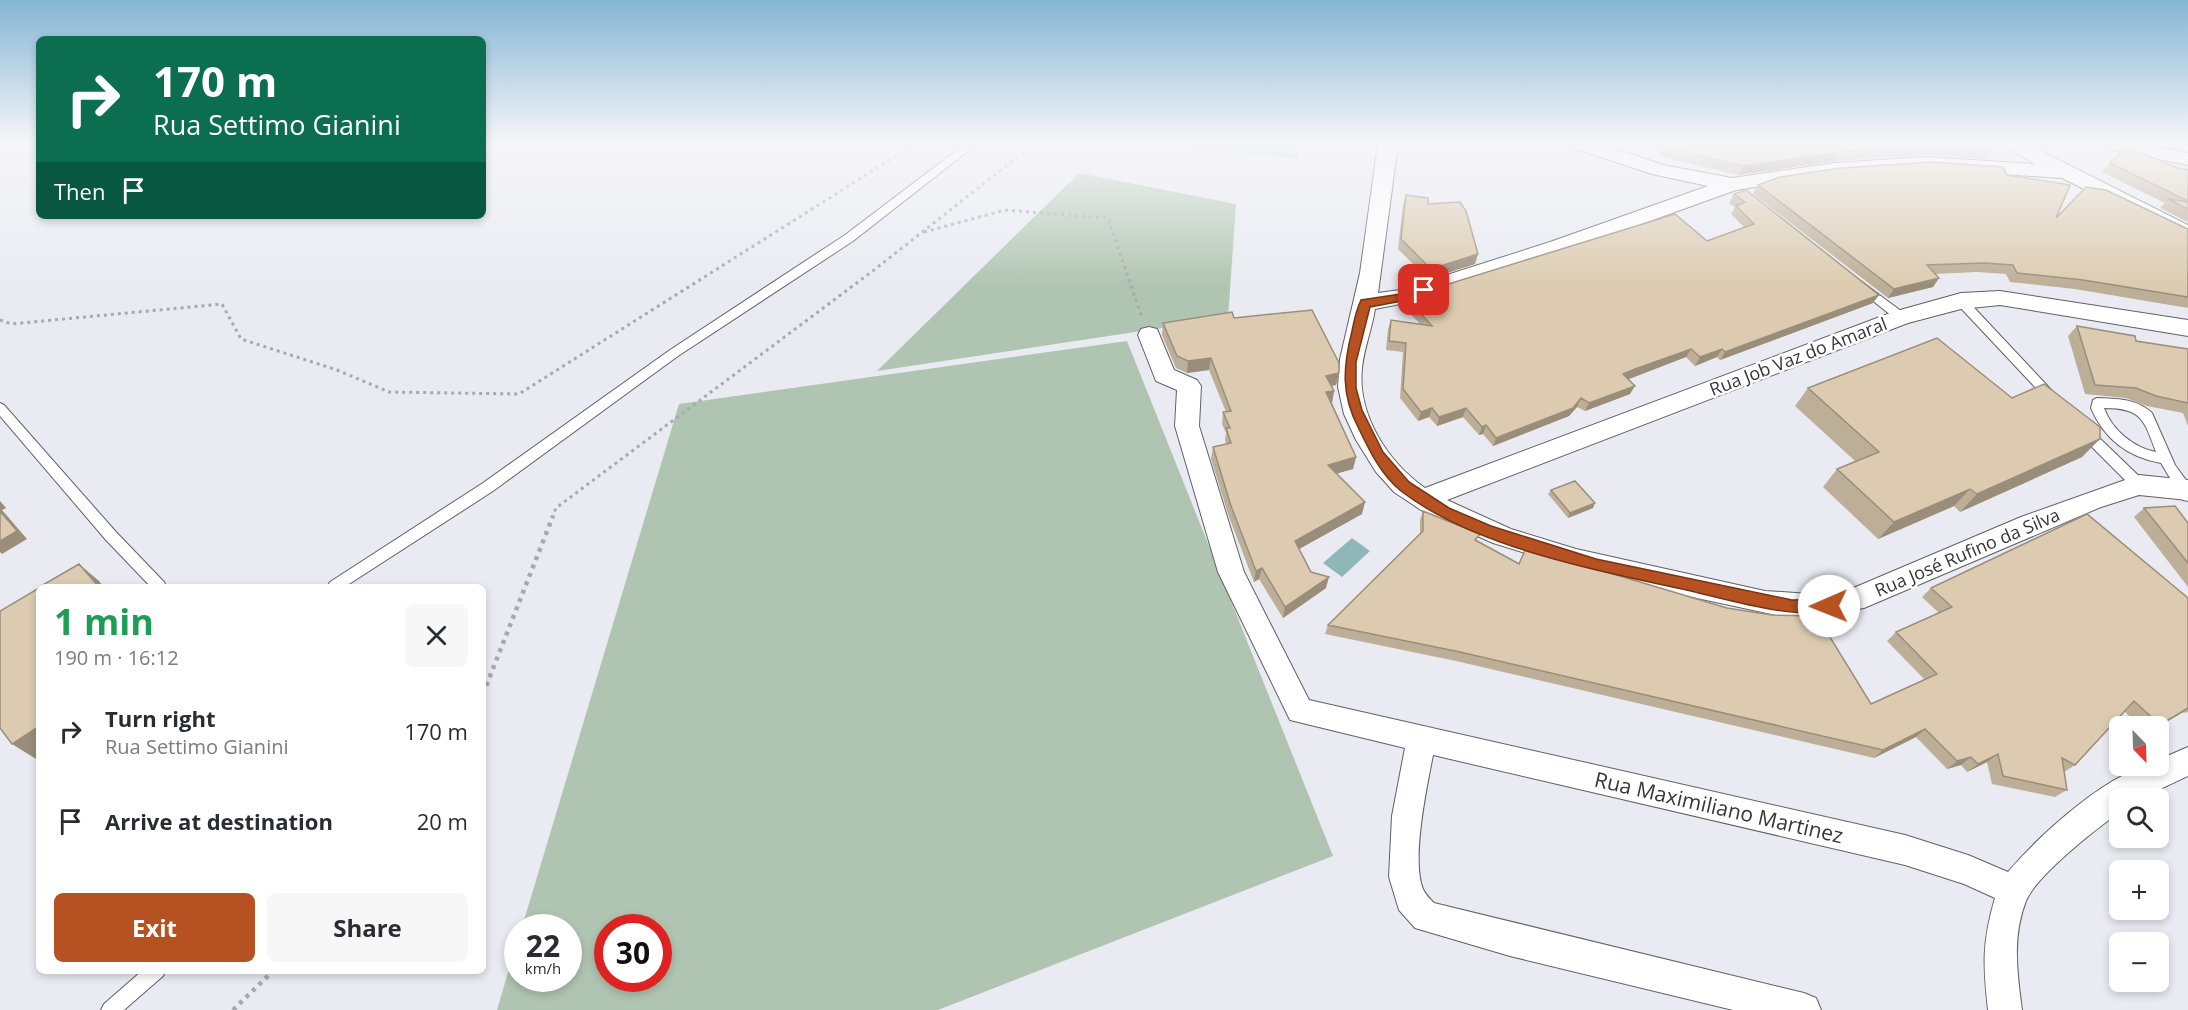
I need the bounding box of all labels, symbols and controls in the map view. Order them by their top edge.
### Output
text: 170 m [153,52,277,109]
icon: right [54,60,132,138]
text: Rua Settimo Gianini [153,106,401,143]
icon: arrive [117,174,150,207]
text: Then [54,176,105,206]
pin [1398,264,1449,315]
icon: arrive [1407,273,1440,306]
street label: Rua Job Vaz do Amaral [1706,311,1890,401]
street label: Rua José Rufino da Silva [1871,502,2063,602]
position arrow [1797,574,1861,638]
text: 1 min [54,597,154,646]
button: close [405,604,468,667]
text: 190 m · 16:12 [54,644,179,671]
text: Turn right [105,703,216,733]
icon: right [54,715,87,748]
text: 170 m [404,716,468,746]
north arrow [2109,716,2169,776]
map controls [2109,716,2169,992]
text: Rua Settimo Gianini [105,733,289,760]
street label: Rua Maximiliano Martinez [1592,765,1846,849]
button: search [2109,788,2169,848]
icon: arrive [54,805,87,838]
text: Arrive at destination [105,806,333,836]
text: 20 m [417,806,468,836]
button: + [2109,860,2169,920]
button: Exit [54,893,255,962]
button: Share [267,893,468,962]
speed limit sign: 30 [594,914,672,992]
text: 22 [526,925,560,966]
button: − [2109,932,2169,992]
text: km/h [525,958,561,978]

